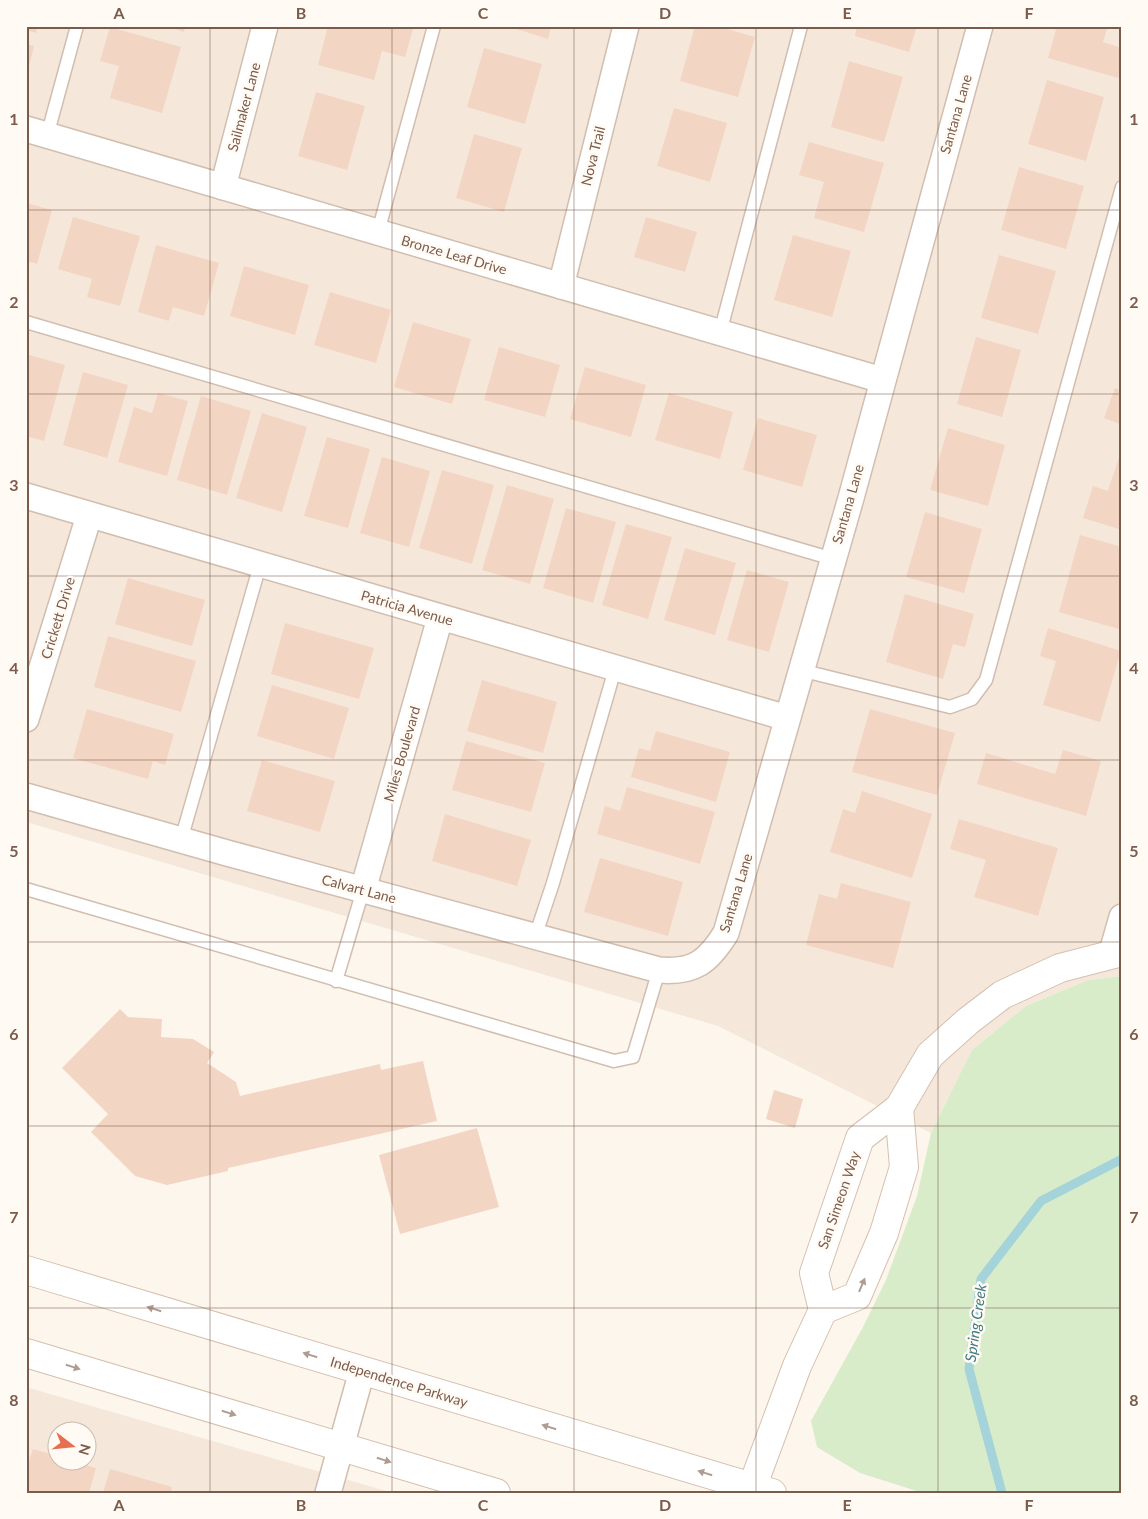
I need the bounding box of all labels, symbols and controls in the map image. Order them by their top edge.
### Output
text: A [112,3,125,22]
text: B [296,3,306,22]
text: C [478,3,489,22]
text: D [659,3,671,22]
text: E [842,3,852,22]
text: F [1024,3,1034,22]
street label: Sailmaker Lane [223,61,264,153]
street label: Santana Lane [936,72,975,156]
text: 1 [9,109,19,128]
text: 1 [1129,109,1139,128]
street label: Nova Trail [577,124,608,187]
street label: Bronze Leaf Drive [399,231,509,278]
text: 2 [9,292,19,311]
text: 2 [1129,292,1139,311]
street label: Santana Lane [828,462,867,546]
text: 3 [9,475,19,494]
text: 3 [1129,475,1139,494]
street label: Crickett Drive [37,575,78,661]
street label: Patricia Avenue [359,586,455,629]
text: 4 [9,658,19,677]
text: 4 [1129,658,1139,677]
street label: Miles Boulevard [380,704,423,804]
text: 5 [9,841,19,860]
text: 5 [1129,841,1139,860]
street label: Santana Lane [715,851,756,934]
street label: Calvart Lane [320,870,398,907]
text: 6 [9,1024,19,1043]
text: 6 [1129,1024,1139,1043]
street label: San Simeon Way [814,1148,864,1251]
text: 7 [9,1207,19,1226]
text: 7 [1129,1207,1139,1226]
one-way arrow [858,1278,866,1292]
water label: Spring Creek [961,1282,989,1363]
one-way arrow [147,1304,162,1312]
one-way arrow [302,1351,317,1359]
street label: Independence Parkway [328,1353,471,1411]
one-way arrow [66,1363,81,1371]
text: 8 [9,1390,19,1409]
text: 8 [1129,1390,1139,1409]
one-way arrow [221,1410,236,1418]
north arrow [48,1422,98,1472]
one-way arrow [542,1422,557,1430]
text: N [75,1442,95,1457]
one-way arrow [377,1456,392,1464]
one-way arrow [698,1469,713,1477]
text: A [112,1495,125,1514]
text: B [296,1495,306,1514]
text: C [478,1495,489,1514]
text: D [659,1495,671,1514]
text: E [842,1495,852,1514]
text: F [1024,1495,1034,1514]

